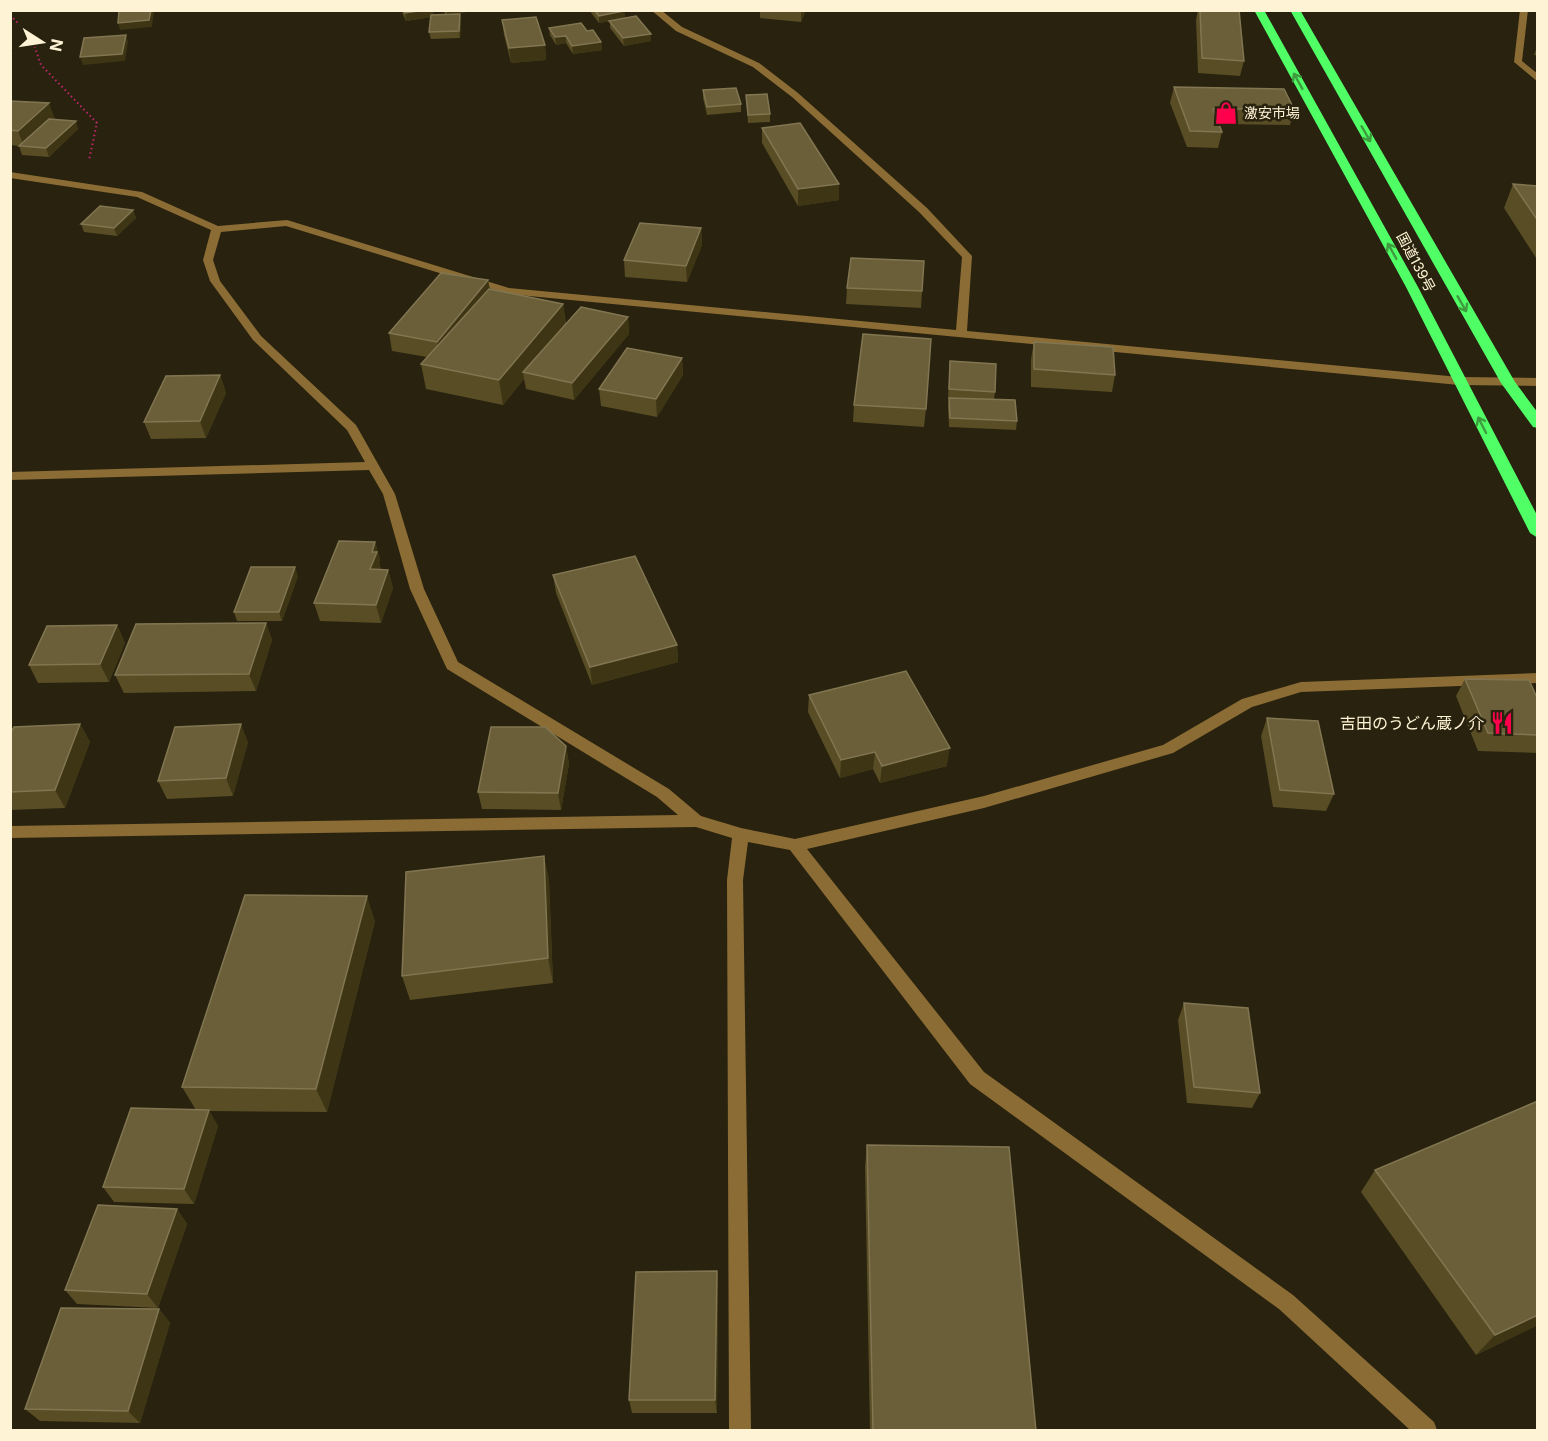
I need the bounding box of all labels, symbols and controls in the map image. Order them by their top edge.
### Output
north arrow [12,12,72,72]
text: N [46,37,68,53]
one-way arrow [1292,73,1304,90]
shop icon: 激安市場 [1213,100,1239,126]
place label: 激安市場 [1244,104,1300,121]
one-way arrow [1360,125,1372,142]
street label: 国道139号 [1394,229,1439,294]
one-way arrow [1386,243,1397,261]
one-way arrow [1457,295,1469,312]
one-way arrow [1475,416,1487,434]
restaurant icon: 吉田のうどん蔵ノ介 [1489,710,1515,736]
place label: 吉田のうどん蔵ノ介 [1340,713,1484,733]

